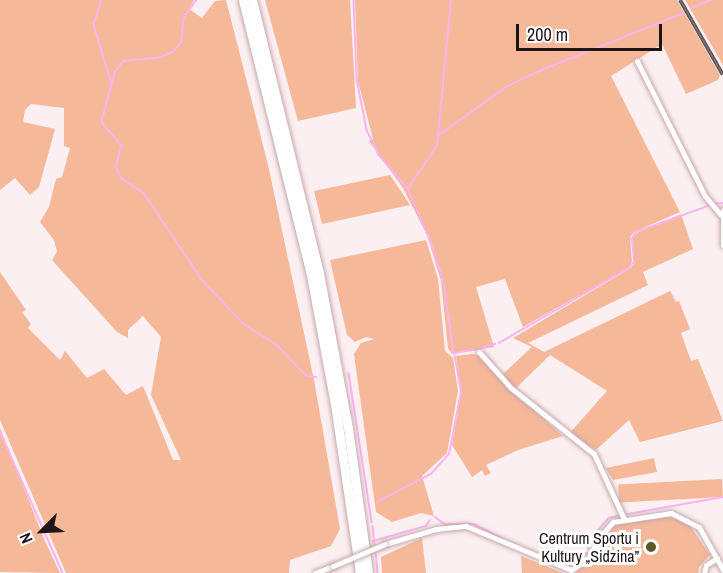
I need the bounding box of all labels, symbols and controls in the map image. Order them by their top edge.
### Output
scale bar [519,12,664,50]
text: 200 m [527,22,568,47]
north arrow [12,501,72,561]
place label: Centrum Sportu i Kultury „Sidzina” [539,528,639,566]
text: N [14,530,38,547]
marker: Centrum Sportu i Kultury „Sidzina” [644,540,658,554]

